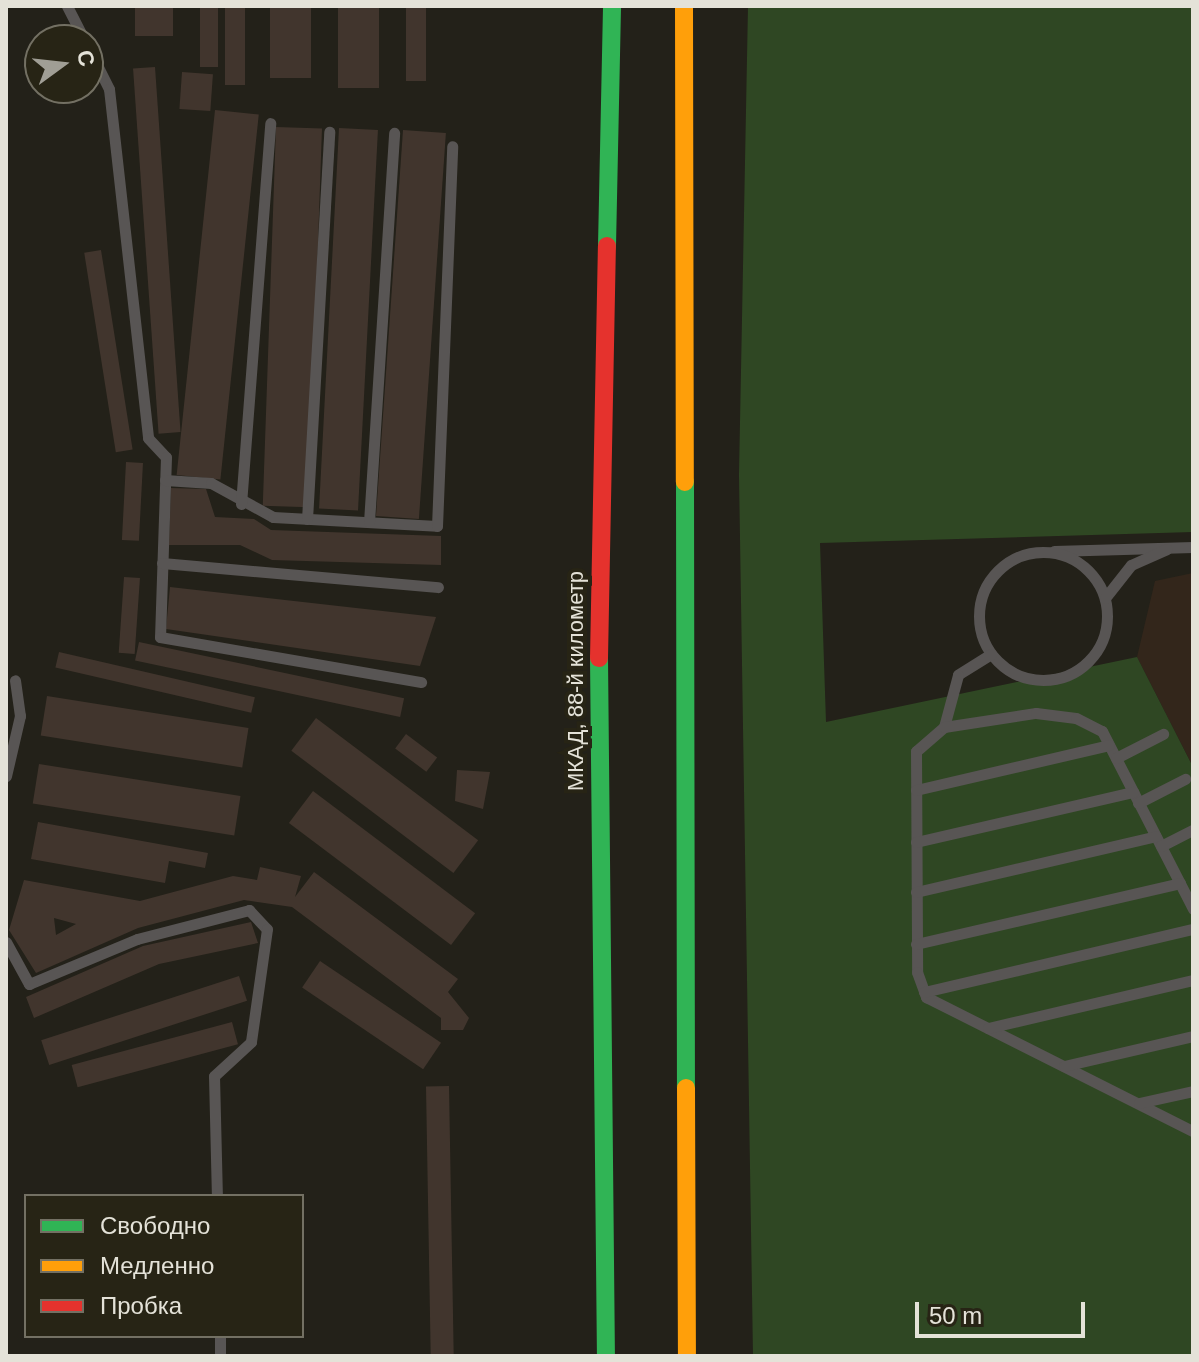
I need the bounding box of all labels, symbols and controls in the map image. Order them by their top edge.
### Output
north arrow [24,24,104,104]
text: С [72,47,100,69]
street label: МКАД, 88-й километр [563,571,589,791]
legend [24,1194,304,1338]
text: Свободно [100,1212,210,1239]
text: Медленно [100,1252,214,1279]
scale bar [919,1286,1089,1336]
text: Пробка [100,1292,182,1319]
text: 50 m [929,1302,982,1329]

